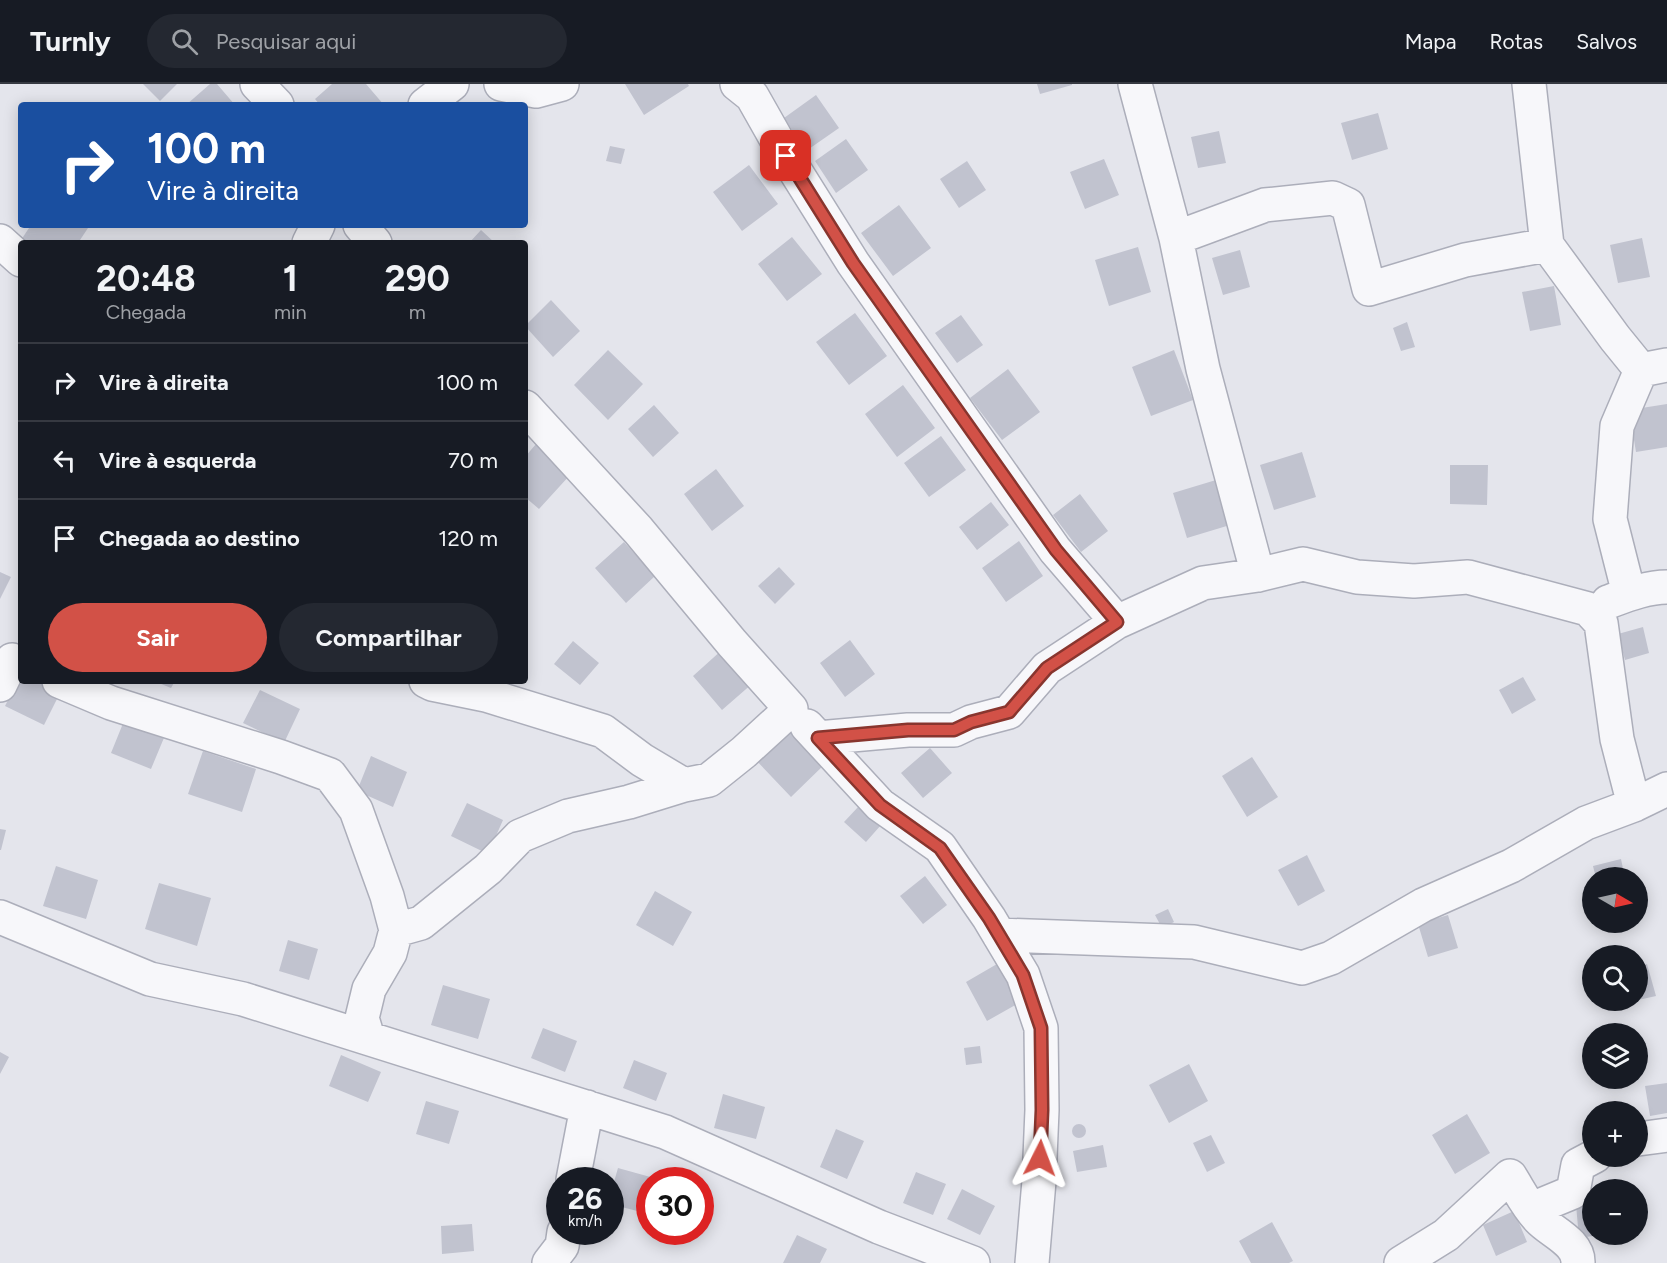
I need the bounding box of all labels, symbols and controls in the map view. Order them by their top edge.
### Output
search box [147,14,567,68]
text: Turnly [30,24,111,58]
icon: search [168,25,201,58]
text: Pesquisar aqui [216,28,356,55]
text: Mapa [1405,29,1456,54]
text: Rotas [1489,29,1543,54]
text: Salvos [1576,29,1637,54]
text: 100 m [147,123,266,174]
icon: right [48,126,126,204]
pin [760,130,811,181]
icon: arrive [769,139,802,172]
text: Vire à direita [147,174,299,207]
text: 20:48 [96,257,196,300]
text: 1 [283,257,298,300]
text: 290 [385,257,450,300]
text: Chegada [106,300,186,324]
text: min [274,300,307,324]
text: m [409,300,426,324]
icon: right [48,366,81,399]
text: Vire à direita [99,369,229,396]
text: 100 m [437,369,498,396]
icon: left [48,444,81,477]
text: Vire à esquerda [99,447,257,474]
text: 70 m [448,447,498,474]
icon: arrive [48,522,81,555]
text: Chegada ao destino [99,525,300,552]
text: 120 m [438,525,498,552]
button: Sair [48,603,267,672]
button: Compartilhar [279,603,498,672]
north arrow [1582,867,1648,933]
map controls [1582,867,1648,1245]
button: search [1582,945,1648,1011]
button: layers [1582,1023,1648,1089]
button: + [1582,1101,1648,1167]
position arrow [1008,1126,1072,1190]
speed limit sign: 30 [636,1167,714,1245]
button: − [1582,1179,1648,1245]
text: 26 [568,1180,602,1217]
text: km/h [568,1212,602,1230]

